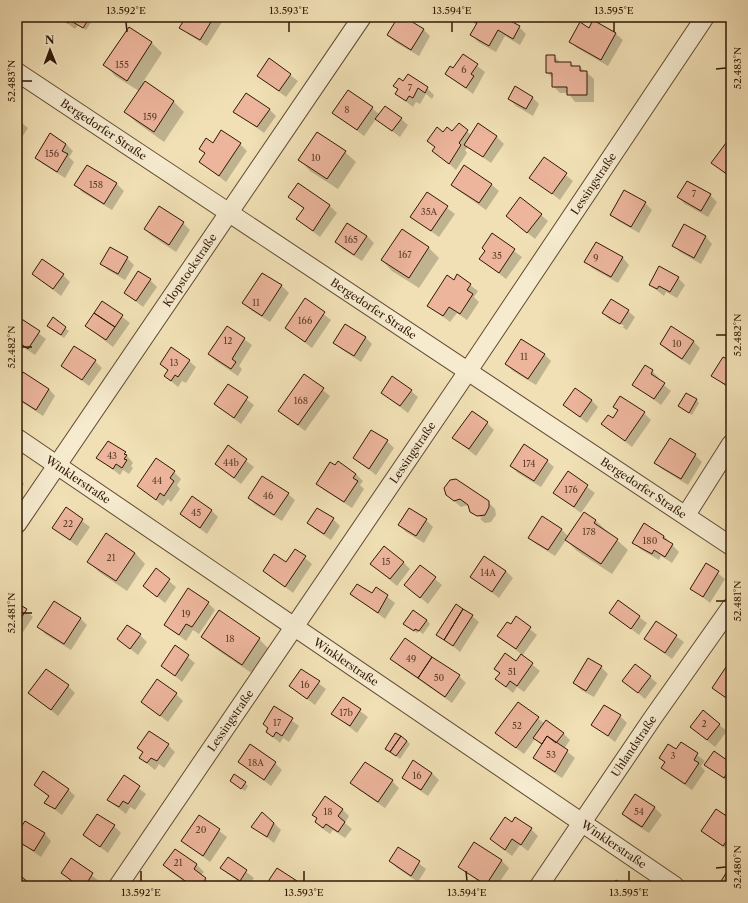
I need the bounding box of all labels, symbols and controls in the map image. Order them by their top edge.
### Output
text: 13.592°E [106,4,146,17]
text: 13.593°E [269,4,309,17]
text: 13.594°E [432,4,472,17]
text: 13.595°E [594,4,634,17]
north arrow [30,30,70,70]
text: N [45,33,55,47]
text: 52.483°N [731,47,744,89]
house number: 155 [115,59,129,70]
text: 52.483°N [5,60,18,102]
house number: 6 [461,64,467,75]
house number: 7 [408,82,413,93]
street label: Bergedorfer Straße [58,96,149,163]
house number: 8 [344,104,350,115]
house number: 159 [143,111,157,122]
house number: 156 [45,148,59,159]
street label: Lessingstraße [568,150,619,218]
house number: 10 [311,152,321,163]
house number: 158 [89,179,103,190]
house number: 7 [692,188,697,199]
house number: 35A [421,206,438,217]
street label: Klopstockstraße [160,231,220,310]
house number: 165 [344,234,358,245]
house number: 167 [398,249,412,260]
house number: 35 [492,250,502,261]
house number: 9 [593,252,599,263]
street label: Bergedorfer Straße [328,275,419,342]
house number: 11 [252,297,260,308]
text: 52.482°N [731,314,744,356]
house number: 166 [298,315,312,326]
text: 52.482°N [5,326,18,368]
house number: 12 [224,335,232,346]
house number: 10 [672,338,682,349]
house number: 11 [520,351,528,362]
house number: 13 [170,357,178,368]
house number: 168 [294,395,308,406]
street label: Lessingstraße [387,419,439,486]
house number: 43 [107,450,117,461]
street label: Winklerstraße [42,452,113,507]
street label: Bergedorfer Straße [598,454,689,522]
house number: 44b [223,457,239,468]
house number: 174 [522,458,536,469]
house number: 44 [152,475,162,486]
house number: 176 [564,484,578,495]
house number: 46 [263,490,273,501]
house number: 45 [191,507,201,518]
house number: 22 [63,518,73,529]
house number: 178 [582,526,596,537]
house number: 180 [643,535,658,546]
house number: 21 [107,552,116,563]
house number: 15 [382,556,390,567]
house number: 14A [480,567,496,578]
text: 52.481°N [731,580,744,622]
text: 52.481°N [5,592,18,634]
house number: 19 [181,608,191,619]
house number: 18 [225,633,235,644]
street label: Winklerstraße [310,634,381,689]
house number: 49 [406,653,416,664]
house number: 51 [508,666,517,677]
house number: 50 [434,672,445,683]
house number: 16 [300,679,310,690]
street label: Lessingstraße [204,687,256,754]
house number: 17b [339,707,353,718]
street label: Uhlandstraße [608,713,659,779]
house number: 17 [273,717,282,728]
house number: 2 [701,718,707,729]
house number: 52 [512,720,522,731]
house number: 53 [546,749,556,760]
house number: 3 [671,750,676,761]
house number: 18A [248,757,264,768]
house number: 16 [412,770,422,781]
house number: 18 [323,806,333,817]
house number: 54 [634,806,644,817]
street label: Winklerstraße [578,817,649,871]
house number: 20 [196,824,207,835]
text: 52.480°N [731,845,744,889]
house number: 21 [174,857,183,868]
text: 13.592°E [121,886,161,899]
text: 13.593°E [284,886,324,899]
text: 13.594°E [447,886,487,899]
text: 13.595°E [609,886,649,899]

